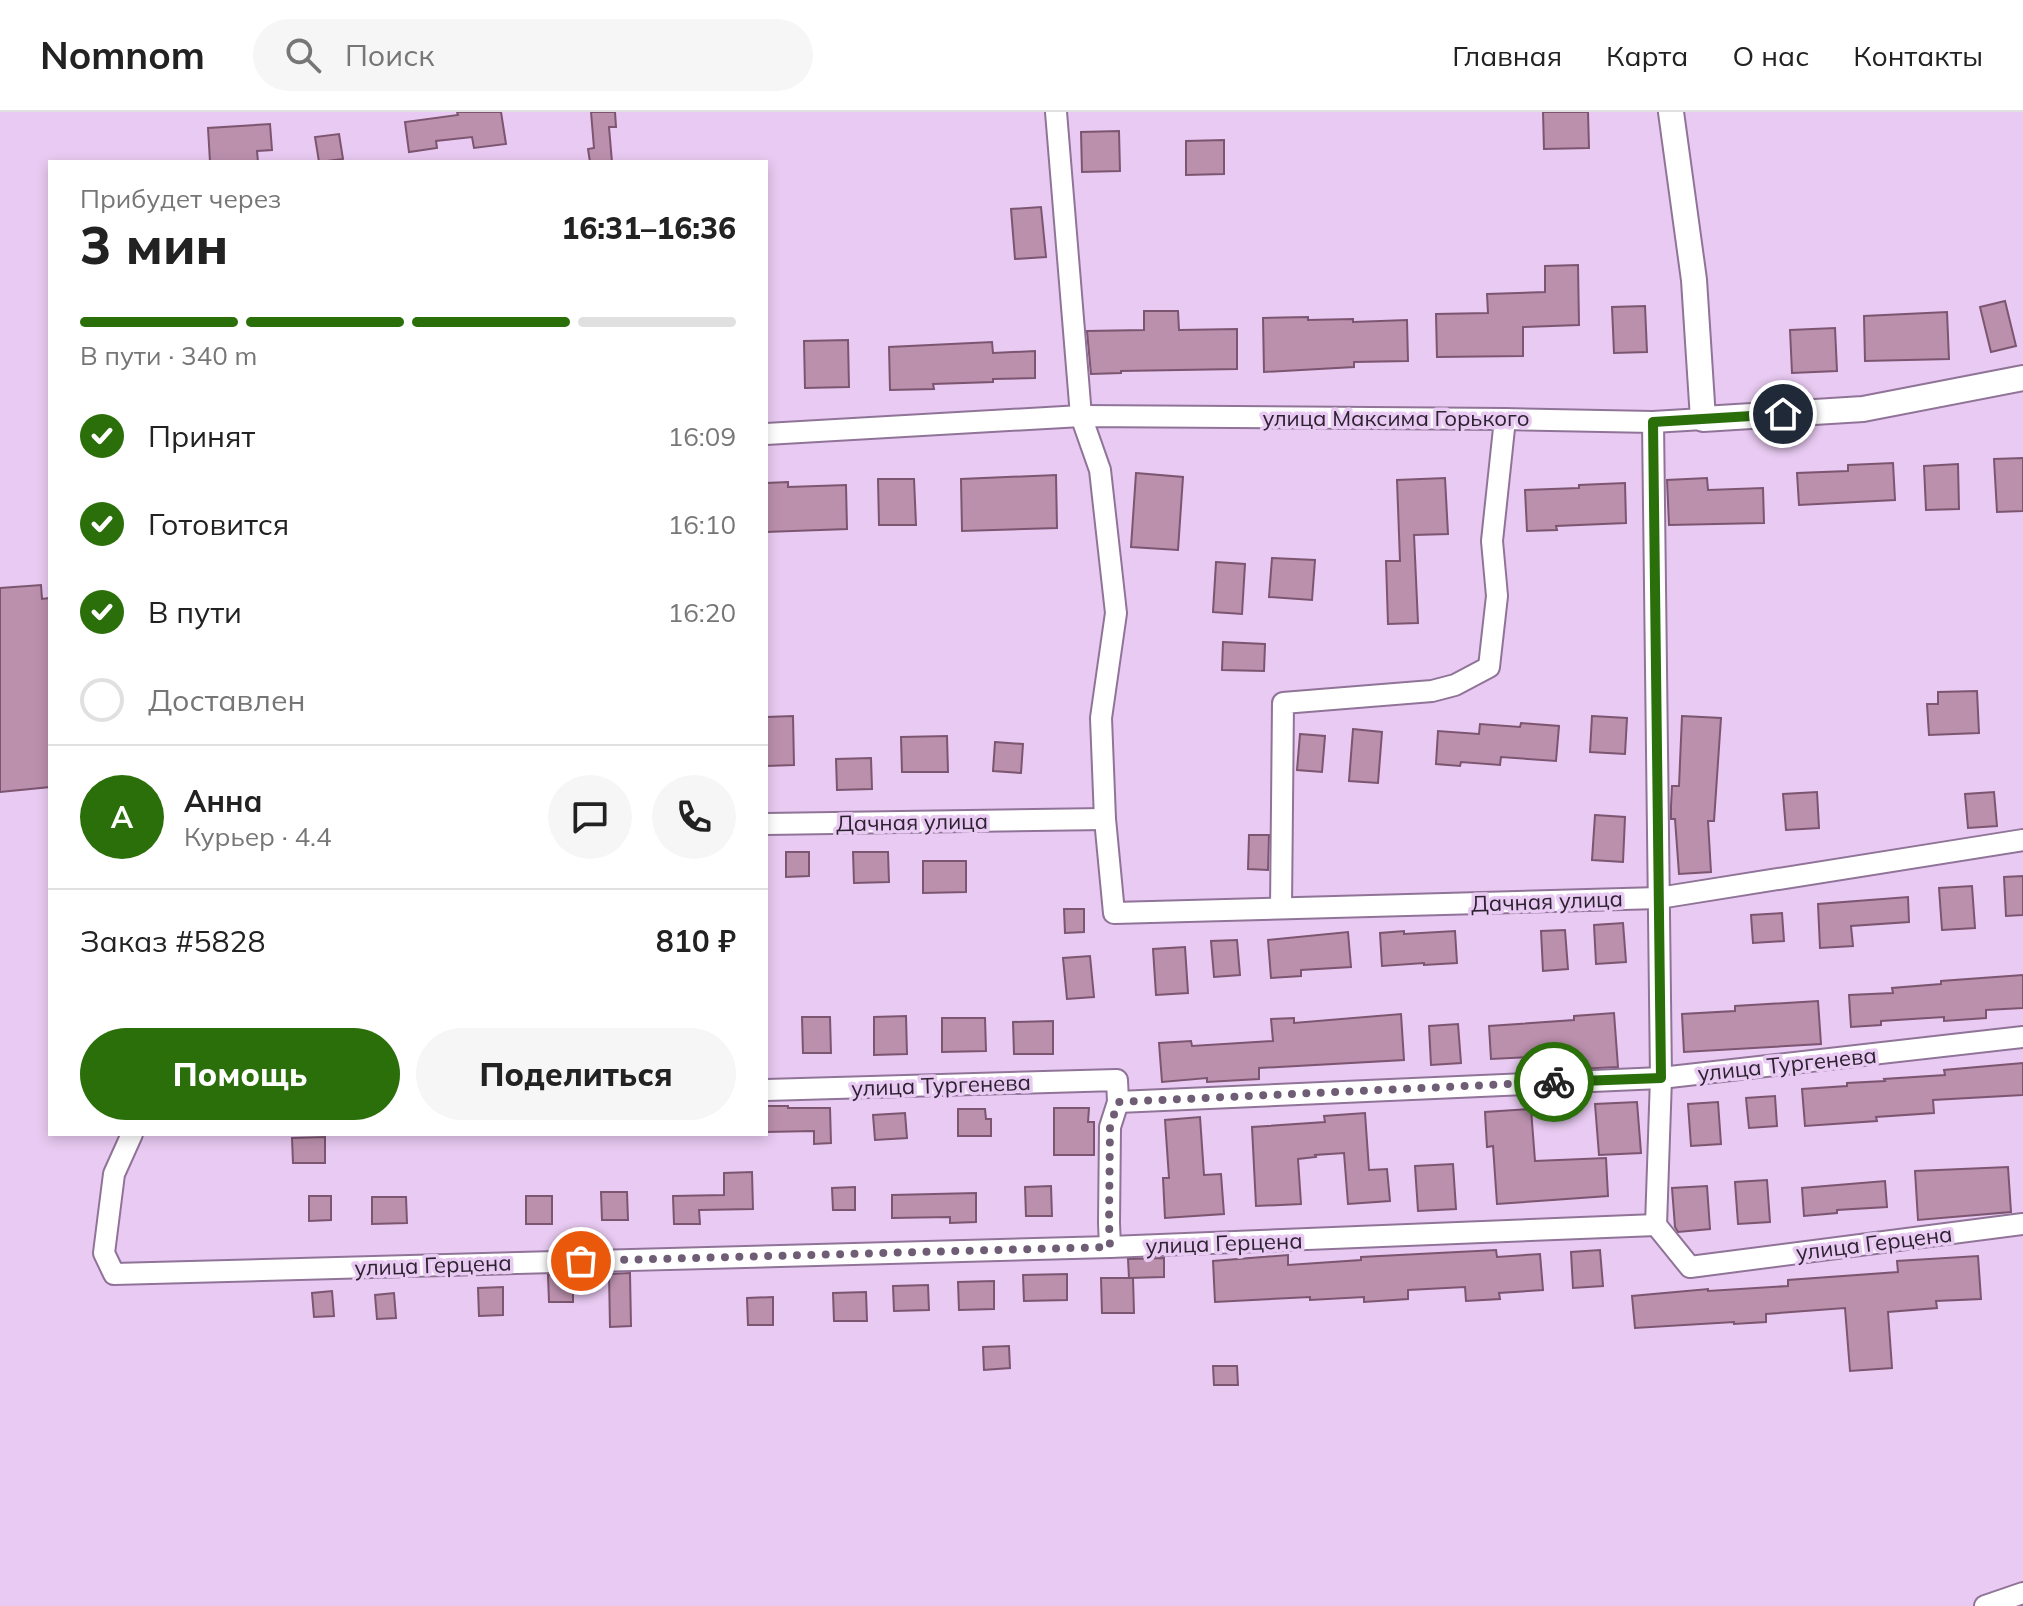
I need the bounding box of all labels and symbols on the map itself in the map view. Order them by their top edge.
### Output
pin [1749,380,1817,448]
street label: улица Максима Горького [1262,404,1530,432]
street label: Дачная улица [836,807,988,837]
street label: Дачная улица [1471,884,1623,918]
street label: улица Тургенева [1696,1041,1878,1087]
courier [1514,1042,1594,1122]
street label: улица Тургенева [851,1068,1031,1102]
street label: улица Герцена [1794,1220,1954,1266]
street label: улица Герцена [1145,1226,1303,1260]
pin [547,1227,615,1295]
street label: улица Герцена [354,1248,512,1282]

